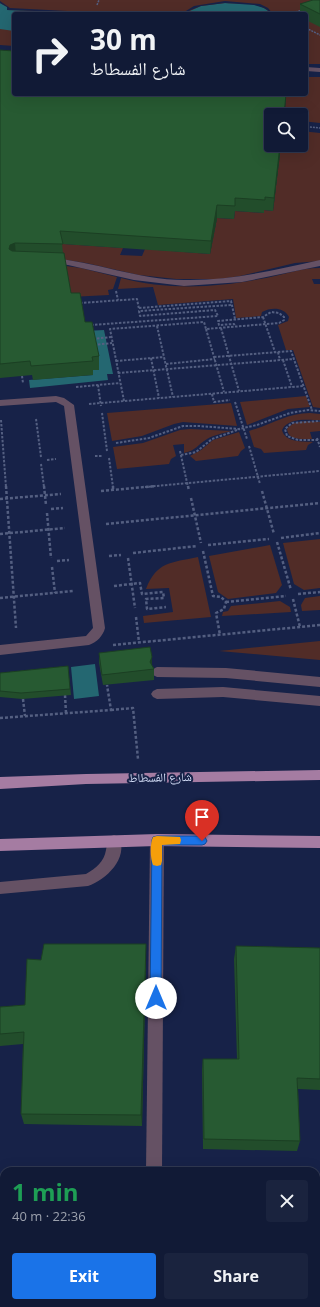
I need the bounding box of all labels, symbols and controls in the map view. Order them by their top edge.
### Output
text: 30 m [90,20,157,58]
icon: right [24,28,76,80]
text: شارع الفسطاط [90,56,186,80]
map controls [264,108,308,152]
button: search [264,108,308,152]
street label: شارع الفسطاط [128,768,192,786]
pin [185,800,219,841]
icon: arrive [191,806,213,828]
position arrow [135,977,177,1019]
text: 1 min [12,1175,79,1208]
button: close [266,1180,308,1222]
text: 40 m · 22:36 [12,1207,86,1225]
button: Exit [12,1253,156,1299]
button: Share [164,1253,308,1299]

